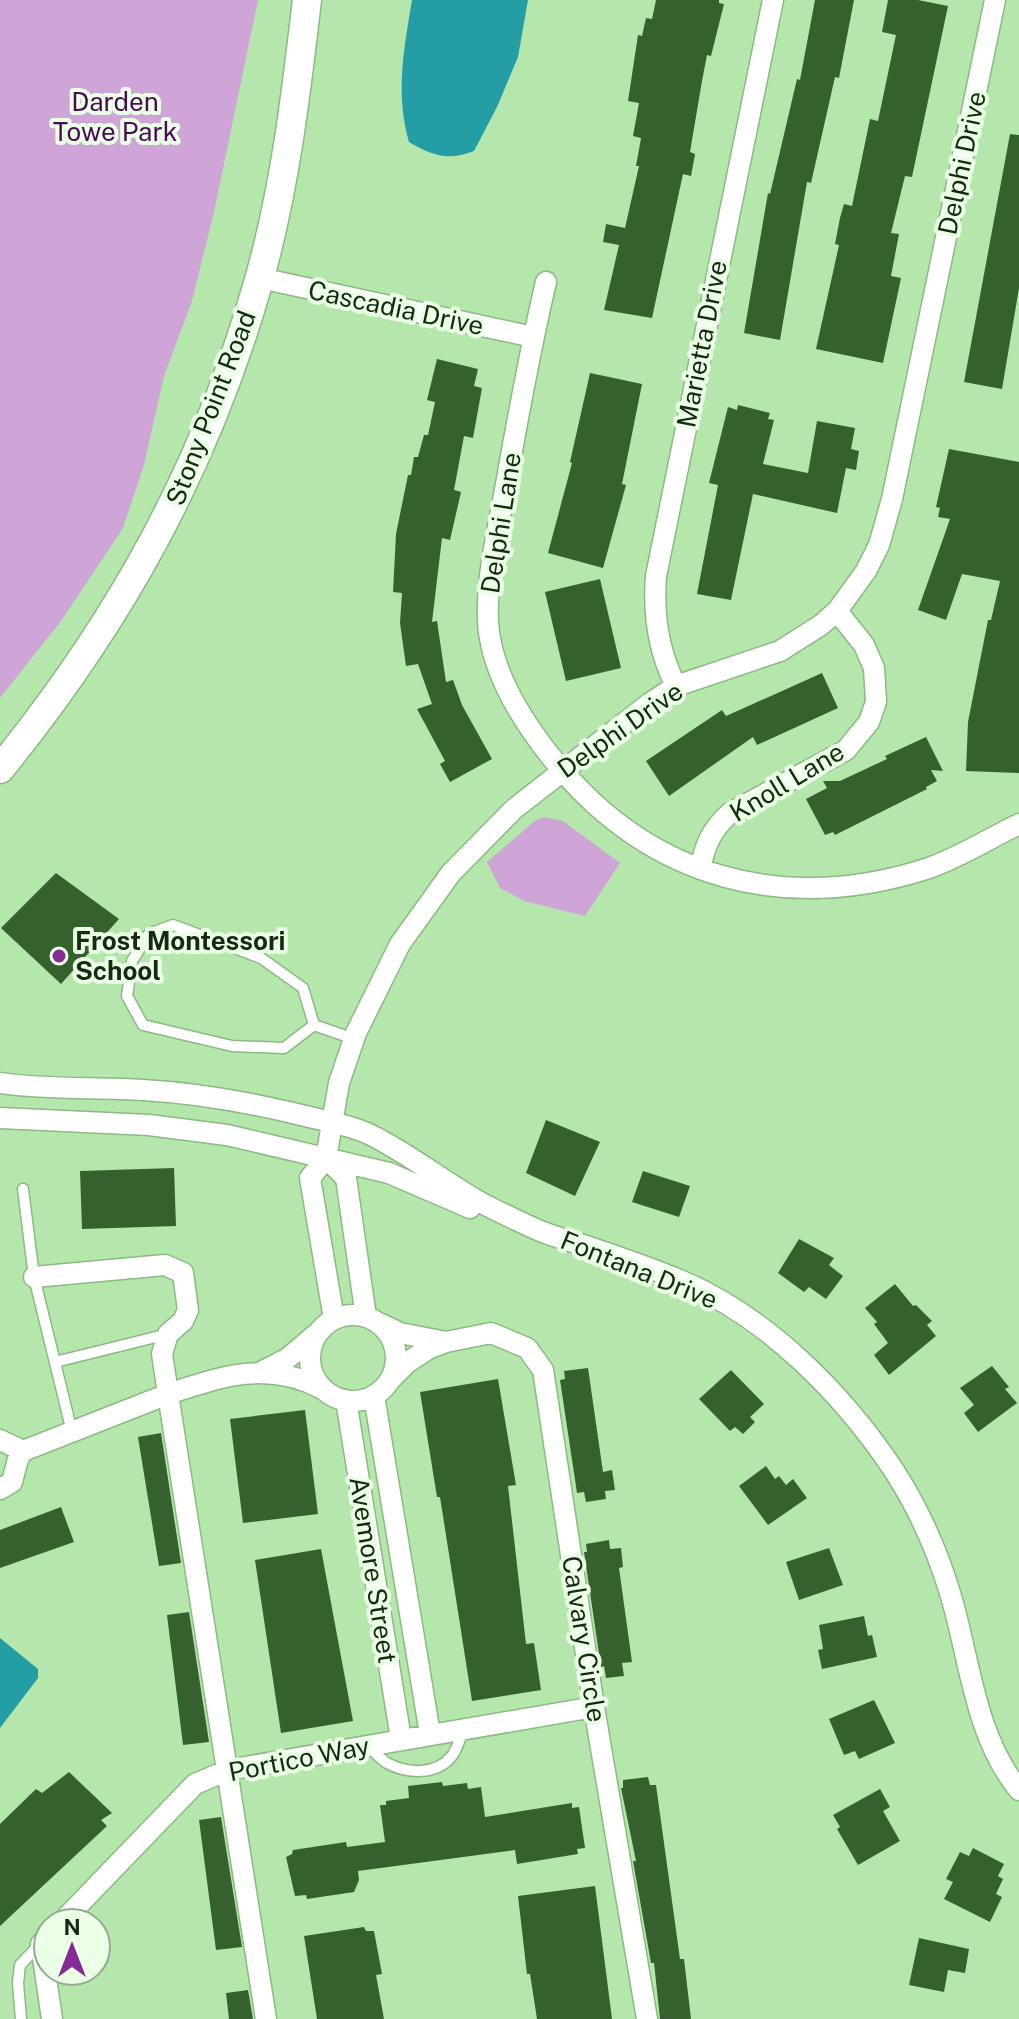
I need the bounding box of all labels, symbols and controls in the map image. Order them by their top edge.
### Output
park label: Darden Towe Park [53,86,177,147]
street label: Delphi Drive [931,88,992,238]
street label: Marietta Drive [670,258,733,430]
street label: Cascadia Drive [306,274,487,341]
street label: Stony Point Road [159,306,262,510]
street label: Delphi Lane [474,450,527,596]
street label: Delphi Drive [551,675,688,784]
street label: Knoll Lane [724,735,850,828]
place label: Frost Montessori School [75,925,286,986]
marker: Frost Montessori School [50,947,68,965]
street label: Fontana Drive [556,1224,722,1315]
street label: Avemore Street [343,1474,404,1665]
street label: Calvary Circle [556,1554,613,1724]
street label: Portico Way [226,1730,372,1787]
north arrow [32,1907,112,1987]
text: N [63,1914,81,1940]

